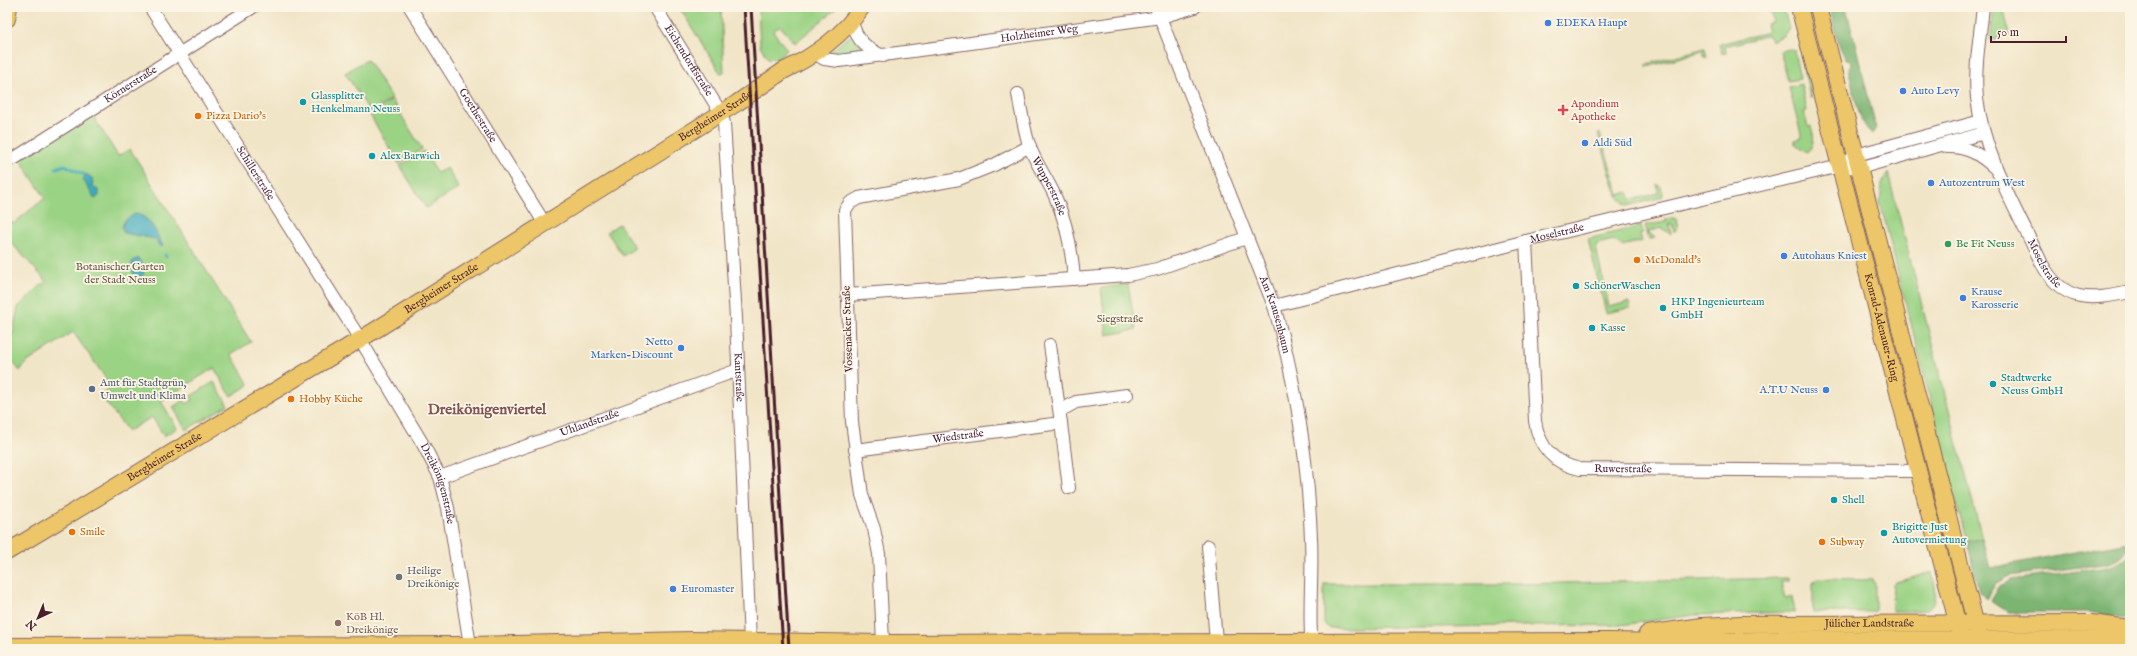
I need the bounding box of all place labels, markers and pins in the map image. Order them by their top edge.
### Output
place label: EDEKA Haupt [1556,16,1628,30]
marker: EDEKA Haupt [1543,18,1553,28]
place label: Auto Levy [1910,84,1960,98]
marker: Auto Levy [1898,86,1908,96]
place label: Glassplitter Henkelmann Neuss [311,89,400,116]
marker: Glassplitter Henkelmann Neuss [298,97,308,107]
place label: Apondium Apotheke [1570,97,1620,124]
marker: Apondium Apotheke [1558,105,1568,115]
place label: Pizza Dario's [206,109,266,123]
marker: Pizza Dario's [193,111,203,121]
place label: Aldi Süd [1592,136,1632,150]
marker: Aldi Süd [1580,138,1590,148]
place label: Alex Barwich [379,149,440,163]
marker: Alex Barwich [367,151,377,161]
place label: Autozentrum West [1938,176,2025,190]
marker: Autozentrum West [1926,178,1936,188]
place label: Be Fit Neuss [1956,237,2015,251]
marker: Be Fit Neuss [1943,239,1953,249]
place label: Autohaus Kniest [1791,249,1867,263]
marker: Autohaus Kniest [1779,251,1789,261]
place label: McDonald's [1645,253,1701,267]
marker: McDonald's [1632,255,1642,265]
place label: SchönerWaschen [1584,279,1661,293]
marker: SchönerWaschen [1571,281,1581,291]
place label: Krause Karosserie [1971,285,2018,312]
marker: Krause Karosserie [1958,293,1968,303]
place label: HKP Ingenieurteam GmbH [1671,295,1765,322]
marker: HKP Ingenieurteam GmbH [1658,303,1668,313]
place label: Kasse [1600,321,1626,335]
marker: Kasse [1587,323,1597,333]
place label: Netto Marken-Discount [591,335,673,362]
marker: Netto Marken-Discount [676,343,686,353]
place label: Stadtwerke Neuss GmbH [2001,371,2064,398]
place label: Amt für Stadtgrün, Umwelt und Klima [99,376,187,403]
marker: Stadtwerke Neuss GmbH [1988,379,1998,389]
place label: A.T.U Neuss [1758,383,1818,397]
marker: Amt für Stadtgrün, Umwelt und Klima [87,384,97,394]
marker: A.T.U Neuss [1821,385,1831,395]
place label: Hobby Küche [299,392,363,406]
marker: Hobby Küche [286,394,296,404]
place label: Shell [1842,493,1865,507]
marker: Shell [1829,495,1839,505]
place label: Brigitte Just Autovermietung [1891,520,1967,547]
place label: Smile [80,525,105,539]
marker: Smile [67,527,77,537]
marker: Brigitte Just Autovermietung [1879,528,1889,538]
place label: Subway [1830,535,1865,549]
marker: Subway [1817,537,1827,547]
place label: Heilige Dreikönige [407,564,459,591]
marker: Heilige Dreikönige [394,572,404,582]
place label: Euromaster [681,582,734,596]
marker: Euromaster [668,584,678,594]
place label: KöB Hl. Dreikönige [346,610,398,637]
marker: KöB Hl. Dreikönige [333,618,343,628]

